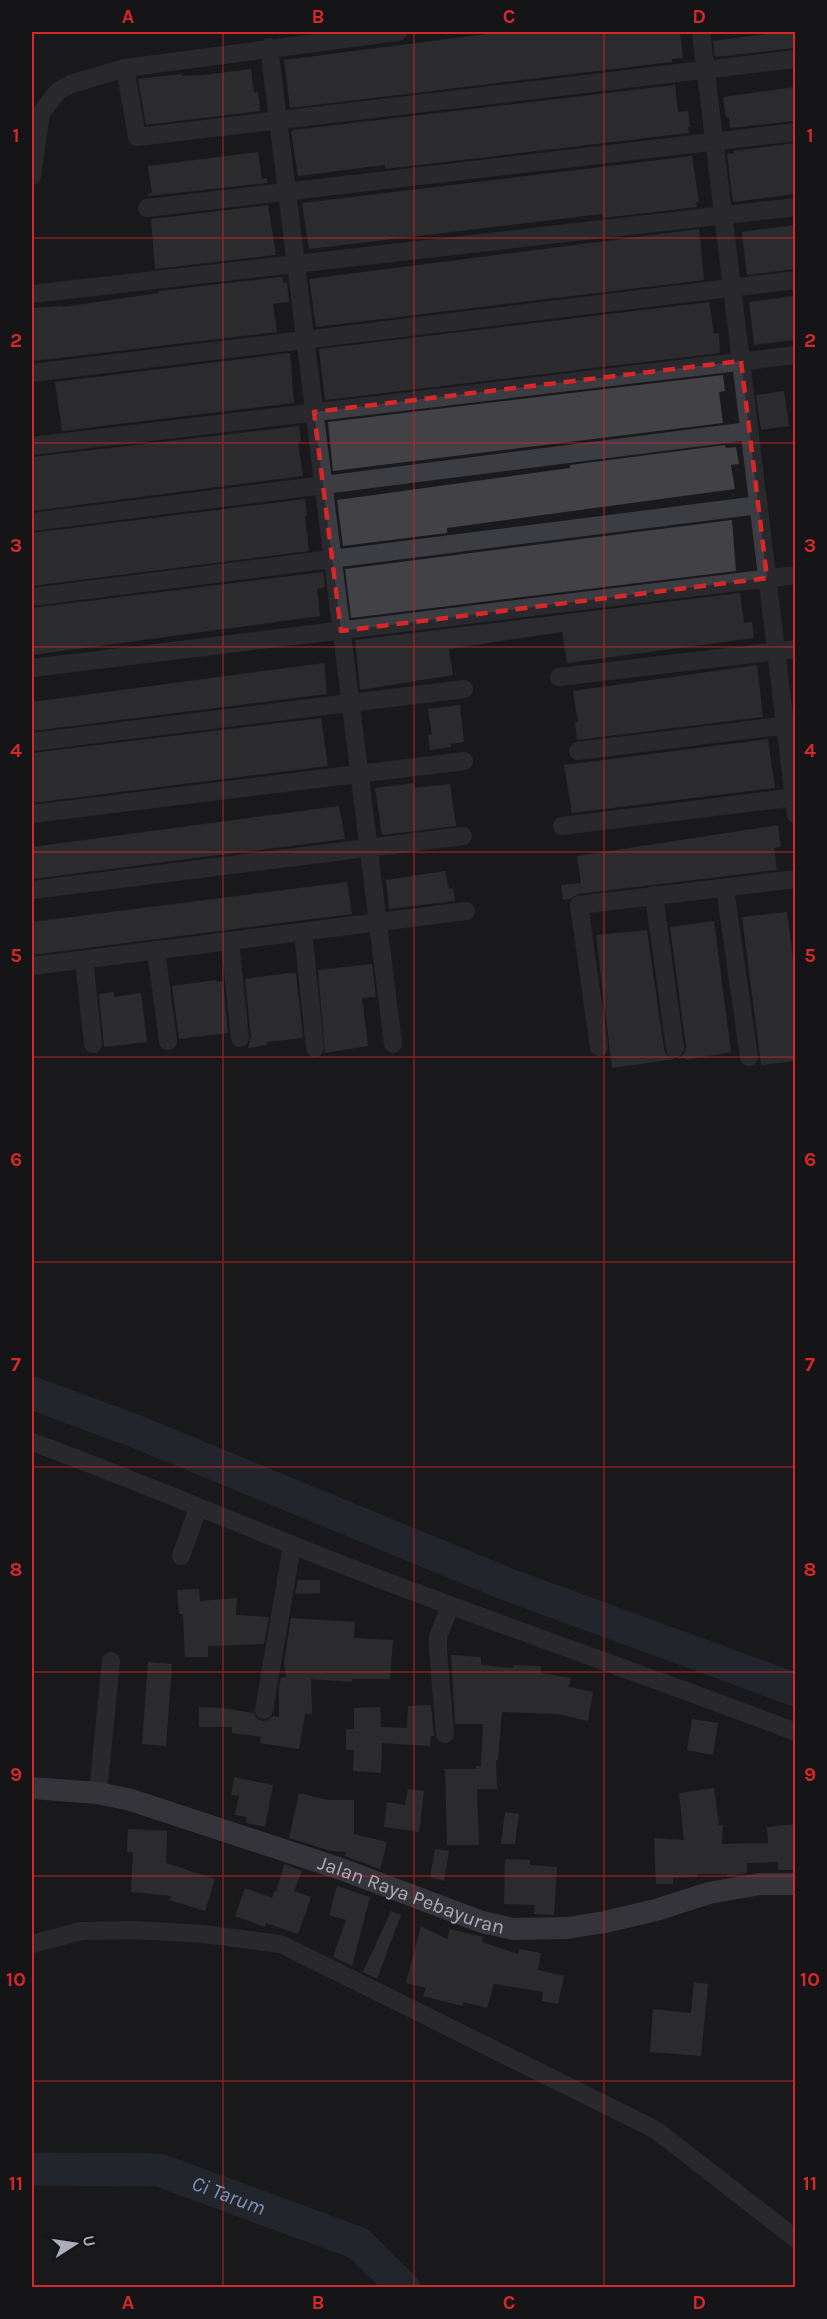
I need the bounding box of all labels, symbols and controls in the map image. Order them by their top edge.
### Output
text: A [122,5,135,28]
text: B [312,5,324,28]
text: C [503,5,515,28]
text: D [692,5,706,28]
text: 1 [12,124,20,147]
text: 1 [806,124,814,147]
text: 2 [10,329,22,352]
text: 2 [804,329,816,352]
text: 3 [10,534,22,557]
text: 3 [804,534,816,557]
text: 4 [10,739,22,762]
text: 4 [804,739,816,762]
text: 5 [10,944,22,967]
text: 5 [804,944,816,967]
text: 6 [10,1148,22,1171]
text: 6 [804,1148,816,1171]
text: 7 [11,1353,21,1376]
text: 7 [805,1353,815,1376]
text: 8 [10,1558,22,1581]
text: 8 [804,1558,816,1581]
text: 9 [10,1763,22,1786]
text: 9 [804,1763,816,1786]
street label: Jalan Raya Pebayuran [315,1851,507,1939]
text: 10 [6,1968,26,1991]
text: 10 [800,1968,820,1991]
water label: Ci Tarum [188,2171,269,2220]
text: 11 [9,2172,23,2195]
text: 11 [803,2172,817,2195]
north arrow [45,2214,105,2274]
text: U [79,2234,100,2248]
text: A [122,2291,135,2314]
text: B [312,2291,324,2314]
text: C [503,2291,515,2314]
text: D [692,2291,706,2314]

